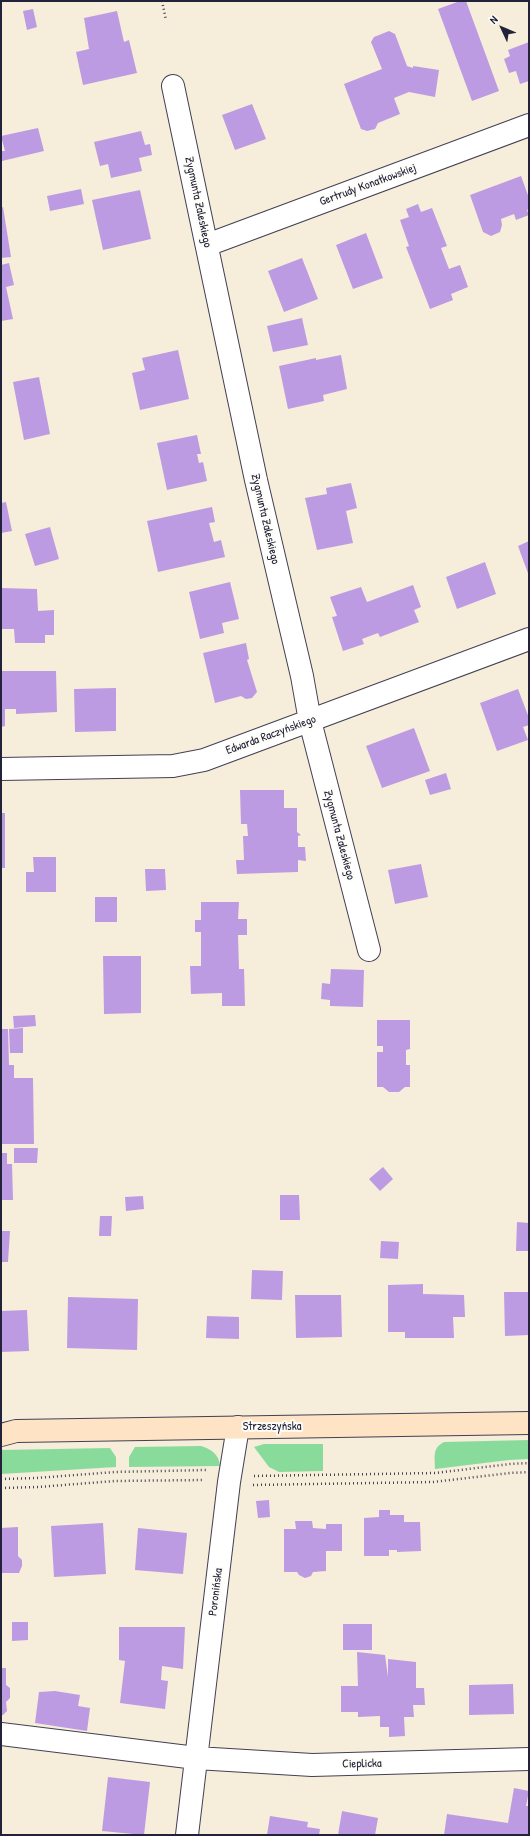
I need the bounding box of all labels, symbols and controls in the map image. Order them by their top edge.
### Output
north arrow [482,8,522,48]
text: N [486,13,500,27]
street label: Zygmunta Zaleskiego [181,155,215,249]
street label: Gertrudy Konatkowskiej [318,161,418,209]
street label: Zygmunta Zaleskiego [248,472,282,566]
street label: Edwarda Raczyńskiego [224,712,318,758]
street label: Zygmunta Zaleskiego [320,788,358,882]
street label: Strzeszyńska [243,1420,301,1434]
street label: Poronińska [206,1567,226,1617]
street label: Cieplicka [342,1756,382,1772]

